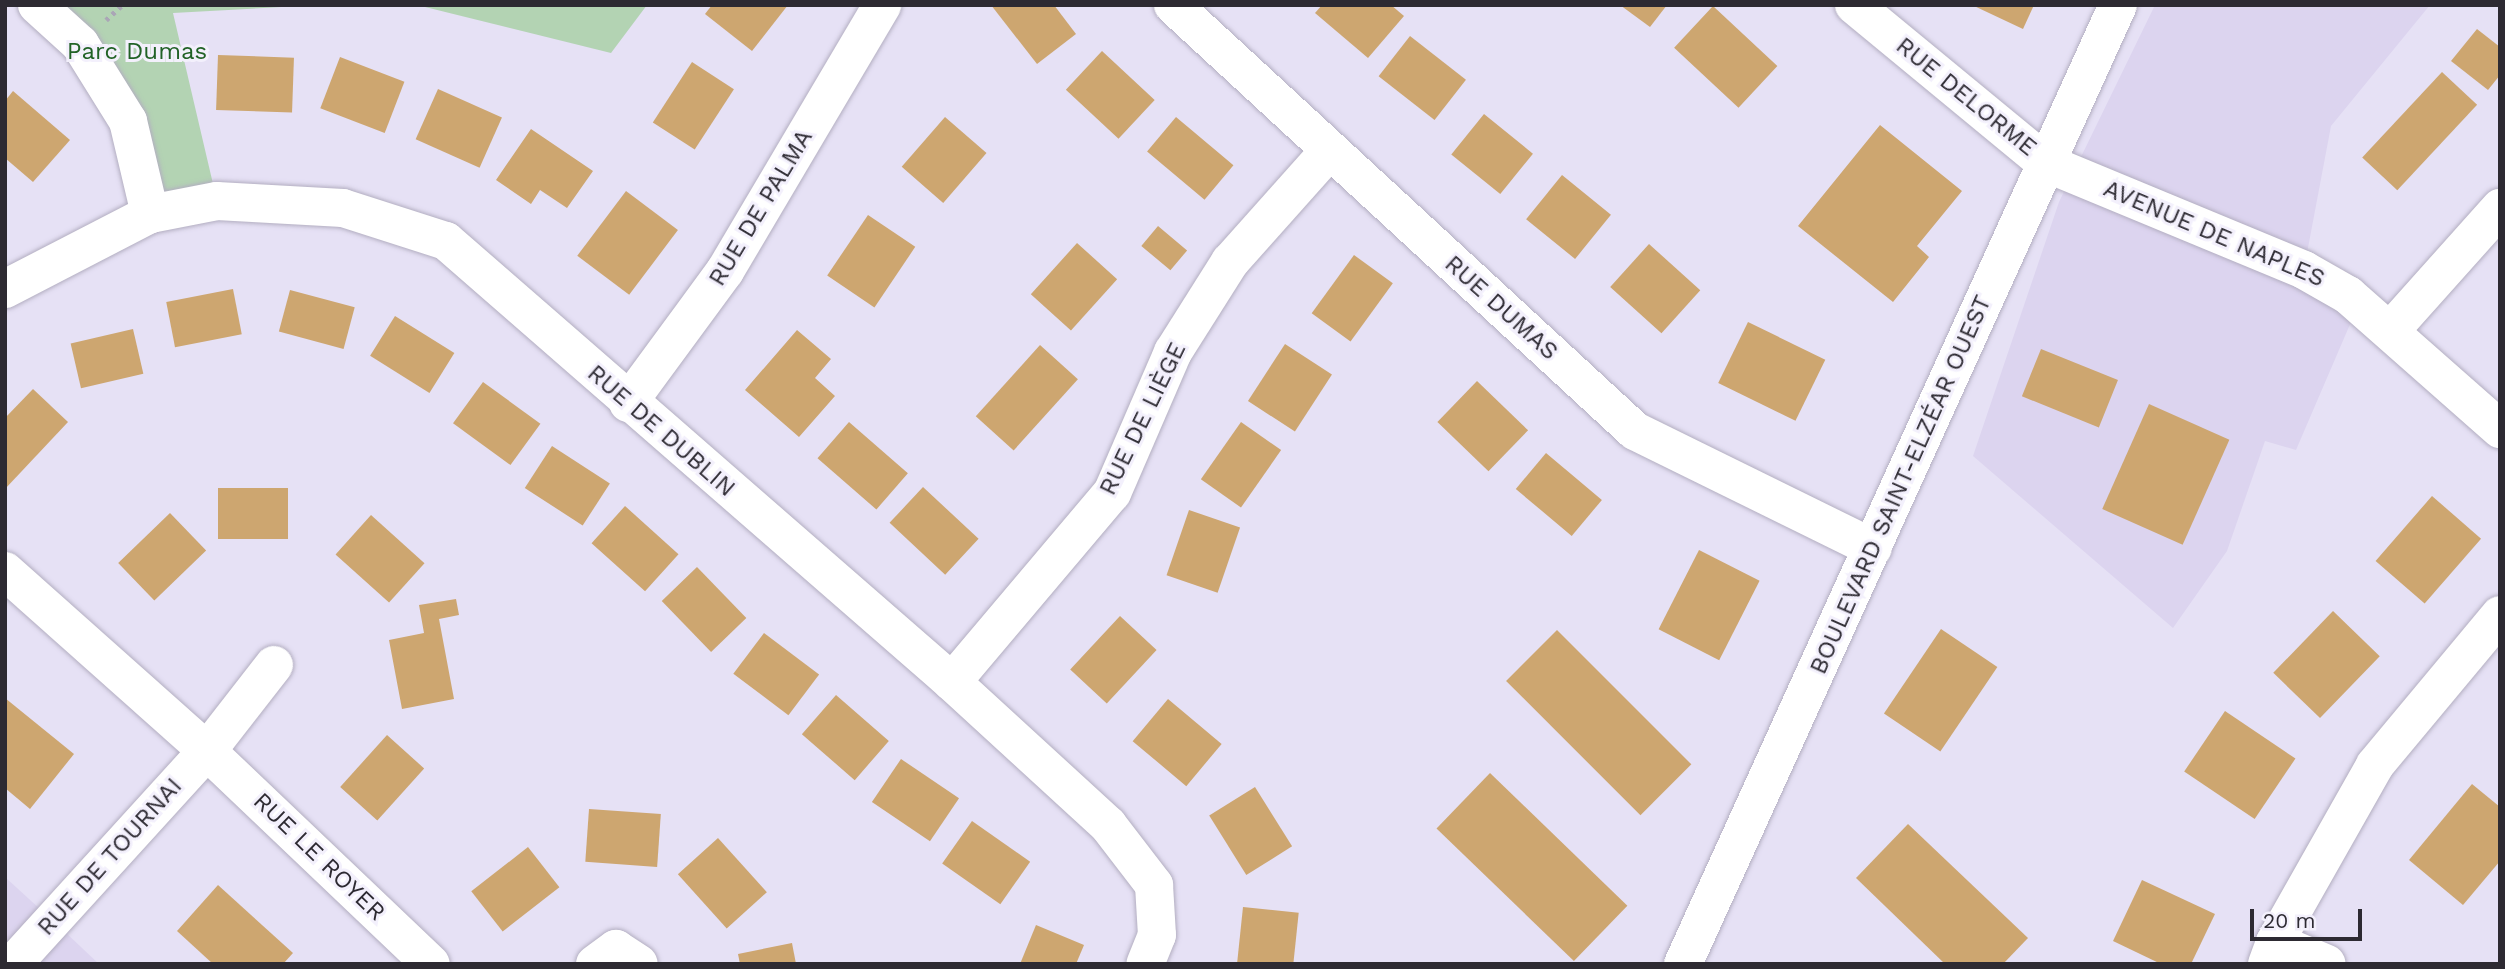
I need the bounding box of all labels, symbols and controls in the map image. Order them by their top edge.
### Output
street label: RUE DELORME [1890,32,2042,162]
park label: Parc Dumas [67,38,207,66]
street label: RUE DE PALMA [703,125,819,291]
street label: AVENUE DE NAPLES [2099,174,2329,294]
street label: RUE DUMAS [1439,250,1563,366]
street label: BOULEVARD SAINT-ELZÉAR OUEST [1804,291,1998,679]
street label: RUE DE LIÈGE [1094,338,1192,500]
street label: RUE DE DUBLIN [581,359,741,503]
street label: RUE DE TOURNAI [31,772,189,942]
street label: RUE LE ROYER [247,787,391,927]
scale bar [2253,895,2365,939]
text: 20 m [2263,908,2315,933]

